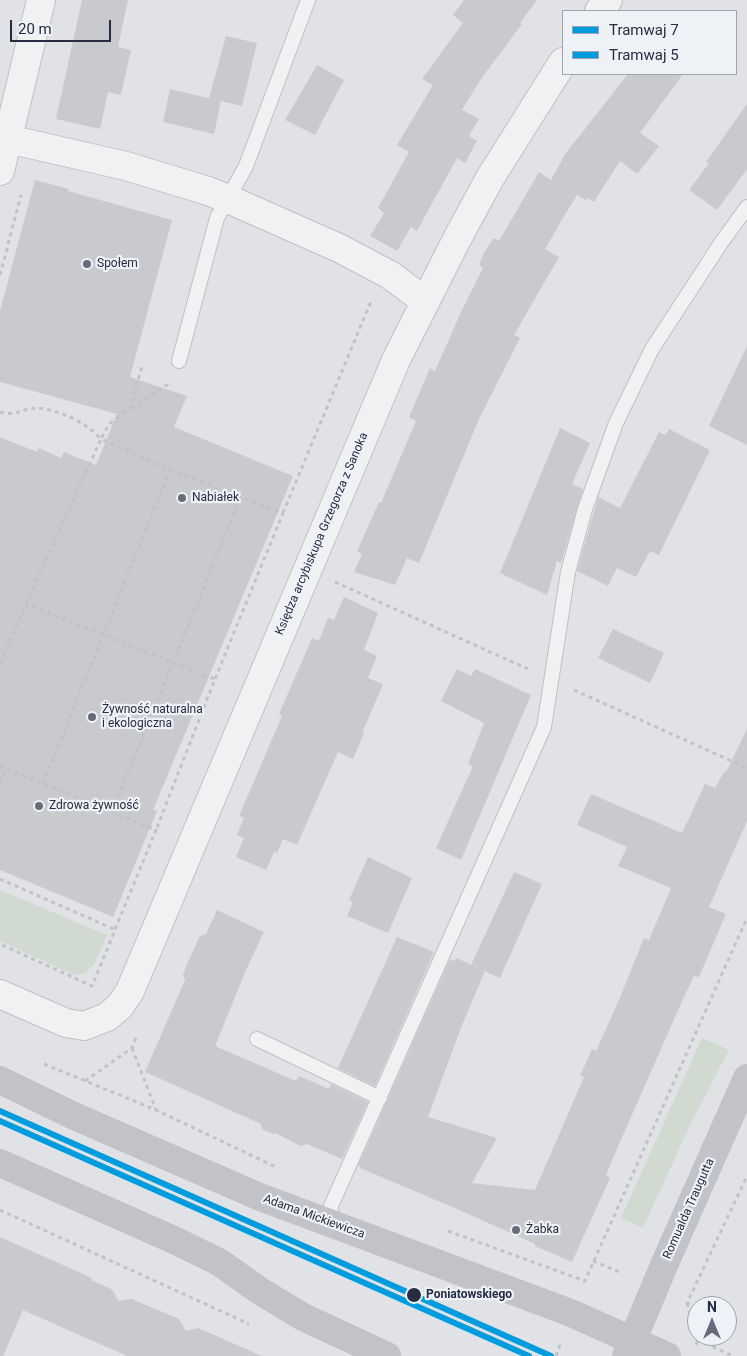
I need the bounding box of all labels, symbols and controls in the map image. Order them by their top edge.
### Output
scale bar [12,10,114,42]
legend [562,10,737,75]
text: 20 m [18,20,52,38]
text: Tramwaj 7 [609,21,679,39]
text: Tramwaj 5 [609,46,679,64]
place label: Społem [97,257,138,271]
marker: Społem [81,258,93,270]
street label: Księdza arcybiskupa Grzegorza z Sanoka [273,431,371,637]
place label: Nabiałek [192,491,239,505]
marker: Nabiałek [176,492,188,504]
place label: Żywność naturalna i ekologiczna [102,703,203,731]
marker: Żywność naturalna i ekologiczna [86,711,98,723]
place label: Zdrowa żywność [49,799,139,813]
marker: Zdrowa żywność [33,800,45,812]
street label: Romualda Traugutta [660,1157,718,1261]
street label: Adama Mickiewicza [261,1192,367,1242]
place label: Żabka [526,1223,559,1237]
marker: Żabka [510,1224,522,1236]
marker: Poniatowskiego [405,1286,423,1304]
place label: Poniatowskiego [426,1288,512,1302]
north arrow [687,1296,737,1346]
text: N [707,1299,717,1315]

